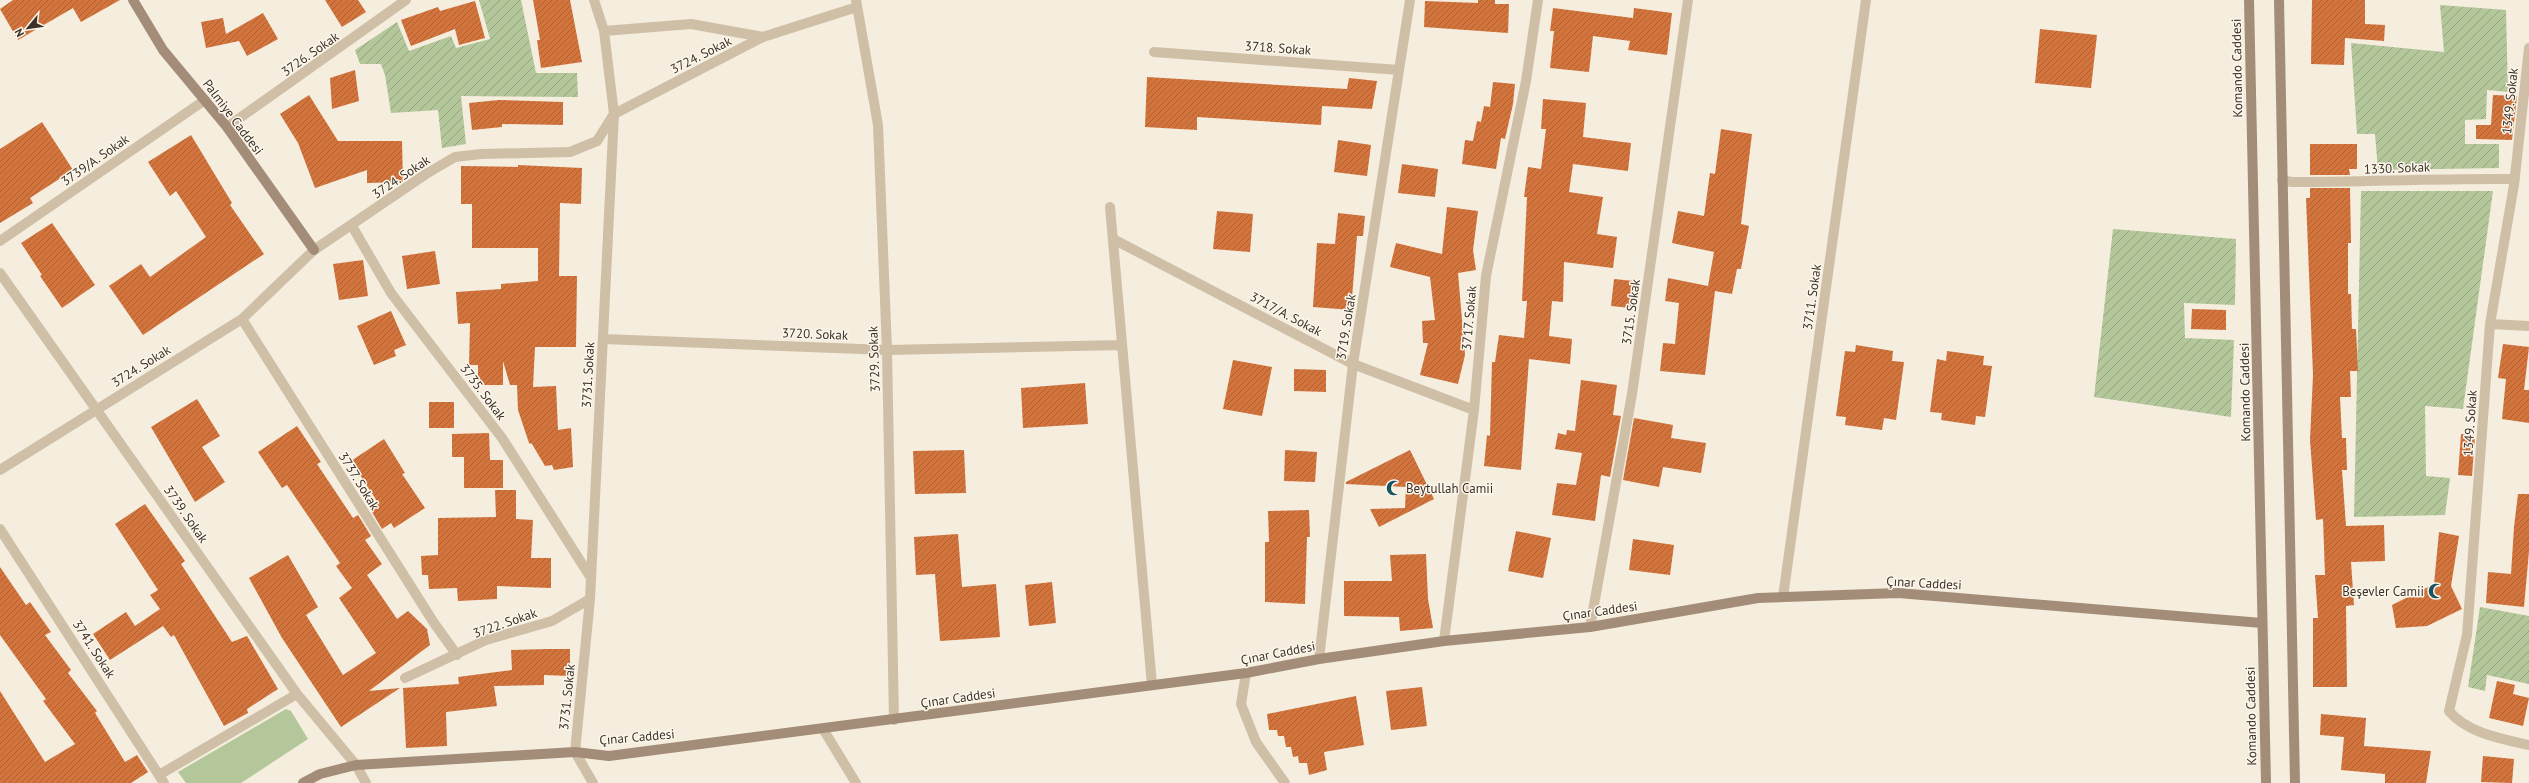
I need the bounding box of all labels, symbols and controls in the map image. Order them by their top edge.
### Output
north arrow [8,8,48,48]
street label: Komando Caddesi [2228,18,2246,118]
text: N [11,26,27,39]
street label: 3726. Sokak [278,28,343,80]
street label: 3724. Sokak [668,32,735,78]
street label: 3718. Sokak [1244,37,1312,59]
street label: 1349. Sokak [2498,66,2522,135]
street label: Palmiye Caddesi [199,76,267,158]
street label: 3739/A. Sokak [58,130,133,190]
street label: 3724. Sokak [369,151,434,203]
street label: 1330. Sokak [2364,158,2431,178]
street label: 3711. Sokak [1799,262,1825,331]
street label: 3715. Sokak [1618,277,1644,346]
street label: 3717. Sokak [1458,284,1480,351]
street label: 3717/A. Sokak [1247,288,1326,340]
street label: 3719. Sokak [1332,292,1360,361]
street label: 3720. Sokak [782,324,849,344]
street label: 3729. Sokak [864,325,884,392]
street label: 3724. Sokak [108,341,174,391]
street label: 3731. Sokak [578,341,598,409]
street label: Komando Caddesi [2236,342,2254,442]
street label: 3735. Sokak [456,360,510,424]
street label: 1349. Sokak [2459,389,2481,457]
street label: 3737. Sokak [335,449,384,514]
mosque icon: Beytullah Camii [1385,479,1403,497]
place label: Beytullah Camii [1406,480,1493,497]
street label: 3739. Sokak [160,482,212,547]
street label: Çınar Caddesi [1886,573,1962,593]
mosque icon: Beşevler Camii [2427,582,2445,600]
place label: Beşevler Camii [2342,583,2424,600]
street label: Çınar Caddesi [1561,597,1639,625]
street label: 3722. Sokak [471,604,540,642]
street label: 3741. Sokak [69,617,120,682]
street label: Çınar Caddesi [1239,637,1317,669]
street label: 3731. Sokak [555,662,579,731]
street label: Komando Caddesi [2242,666,2260,766]
street label: Çınar Caddesi [919,684,997,712]
street label: Çınar Caddesi [599,725,675,749]

